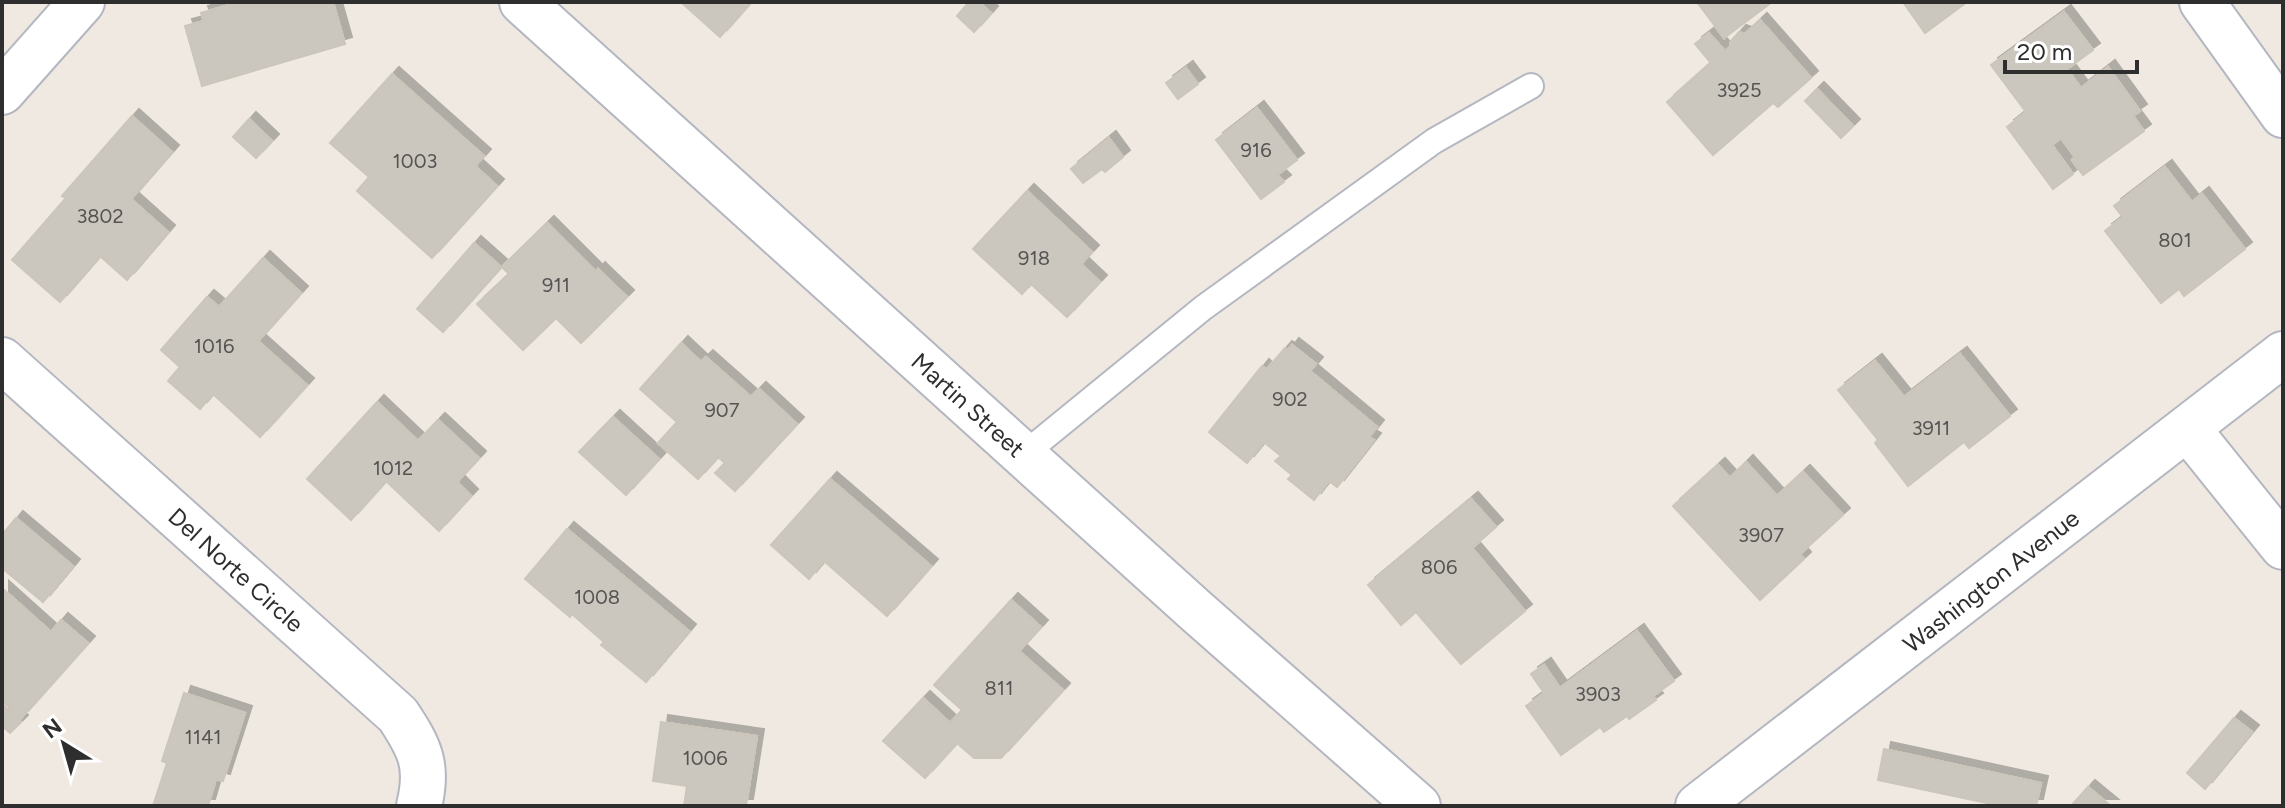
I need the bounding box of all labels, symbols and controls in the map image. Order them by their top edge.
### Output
scale bar [2005,24,2137,74]
text: 20 m [2017,37,2072,66]
house number: 3925 [1717,78,1761,102]
house number: 916 [1241,138,1271,162]
house number: 1003 [393,149,437,173]
house number: 3802 [76,204,124,228]
house number: 801 [2158,228,2192,252]
house number: 918 [1018,246,1050,270]
house number: 911 [542,273,570,297]
house number: 1016 [194,334,234,358]
street label: Martin Street [906,347,1030,463]
house number: 902 [1272,387,1308,411]
house number: 907 [705,398,740,422]
house number: 3911 [1912,416,1950,440]
house number: 1012 [373,456,413,480]
street label: Del Norte Circle [162,502,310,638]
street label: Washington Avenue [1897,503,2085,659]
house number: 3907 [1738,523,1784,547]
house number: 806 [1421,555,1457,579]
house number: 1008 [574,585,620,609]
house number: 811 [985,676,1013,700]
house number: 3903 [1575,682,1621,706]
north arrow [24,704,104,784]
text: N [37,713,67,744]
house number: 1141 [184,725,222,749]
house number: 1006 [682,746,728,770]

